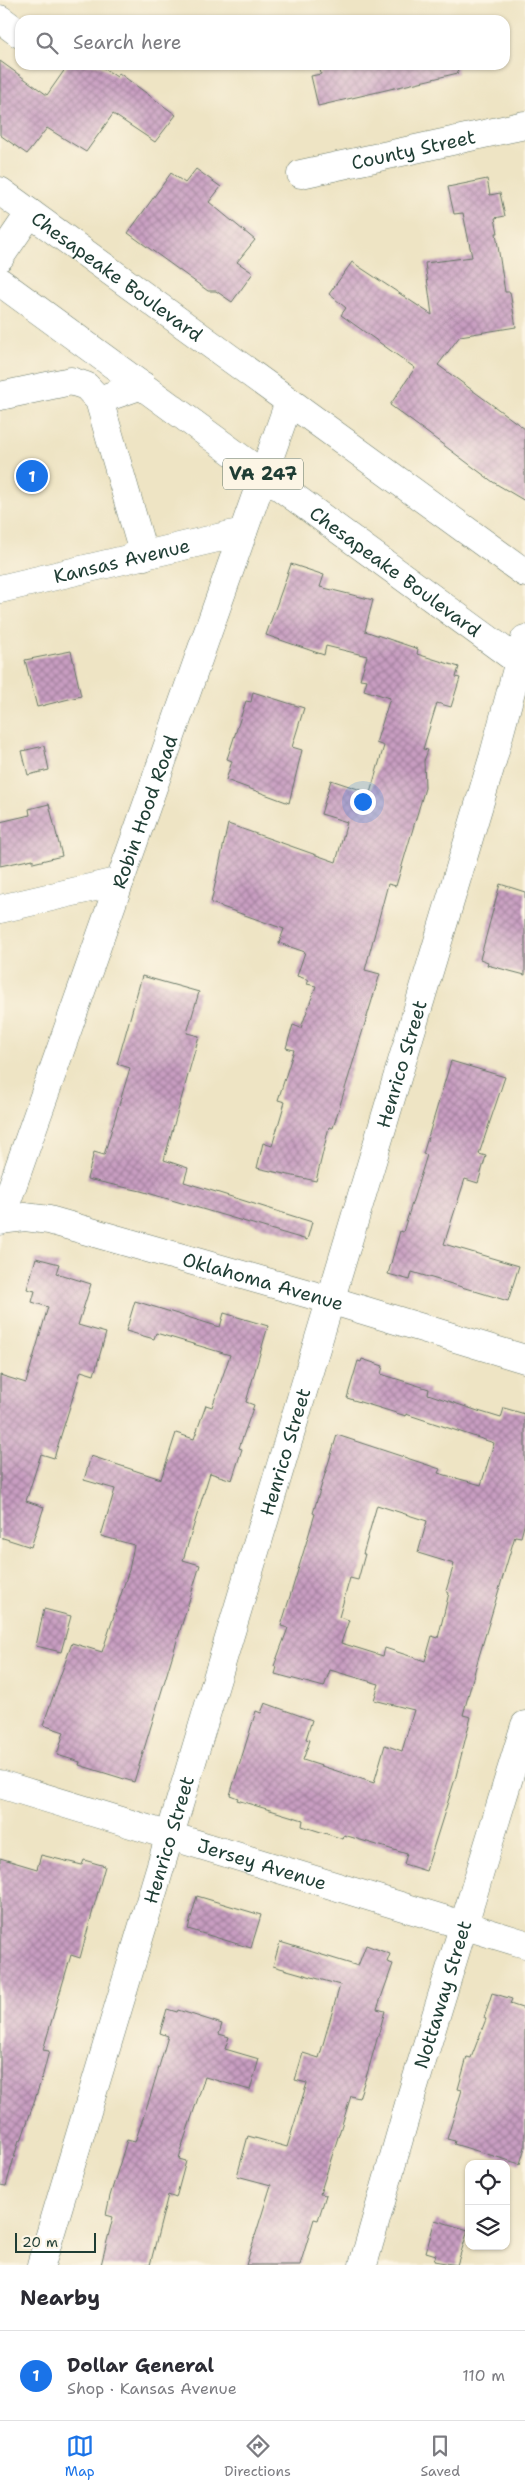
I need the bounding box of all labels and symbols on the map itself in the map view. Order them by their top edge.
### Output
street label: County Street [349,124,478,176]
street label: Chesapeake Boulevard [26,206,208,348]
pin: 1 [16,457,48,495]
road number: VA 247 [223,458,303,489]
street label: Chesapeake Boulevard [305,501,486,643]
street label: Kansas Avenue [51,533,192,589]
street label: Robin Hood Road [106,732,184,892]
your location [350,789,376,815]
street label: Henrico Street [371,997,433,1131]
street label: Oklahoma Avenue [180,1247,347,1316]
street label: Henrico Street [254,1385,316,1519]
street label: Henrico Street [138,1773,200,1907]
street label: Jersey Avenue [194,1833,330,1896]
street label: Nottaway Street [408,1917,477,2072]
scale bar [15,2230,96,2253]

